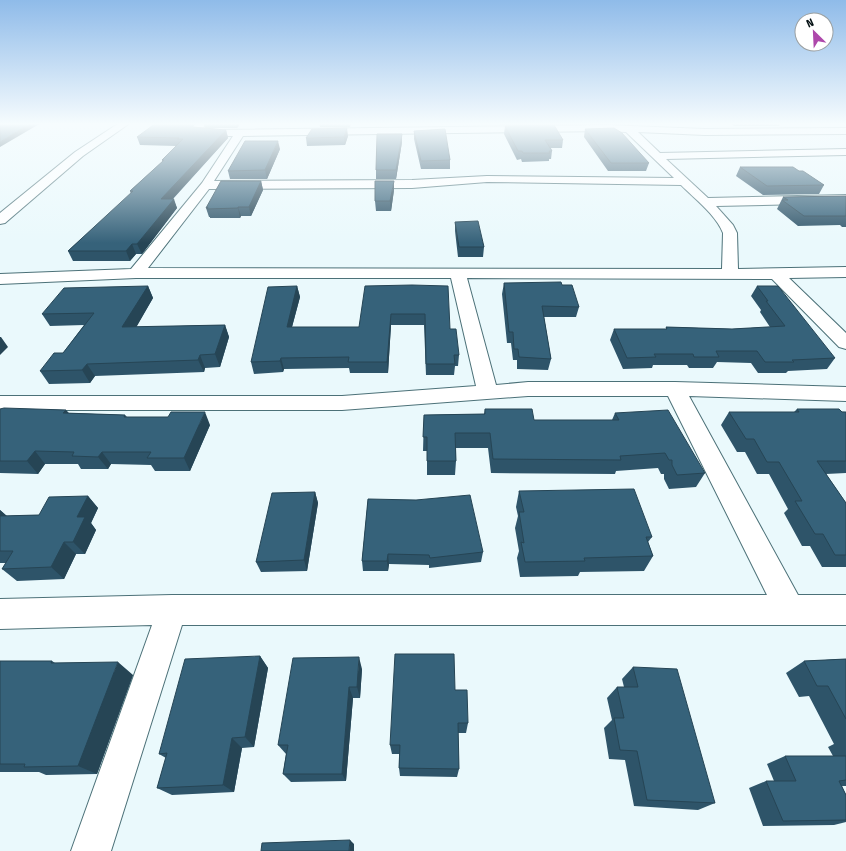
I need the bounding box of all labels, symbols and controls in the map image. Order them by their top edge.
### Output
north arrow [794,12,834,52]
text: N [804,16,816,31]

